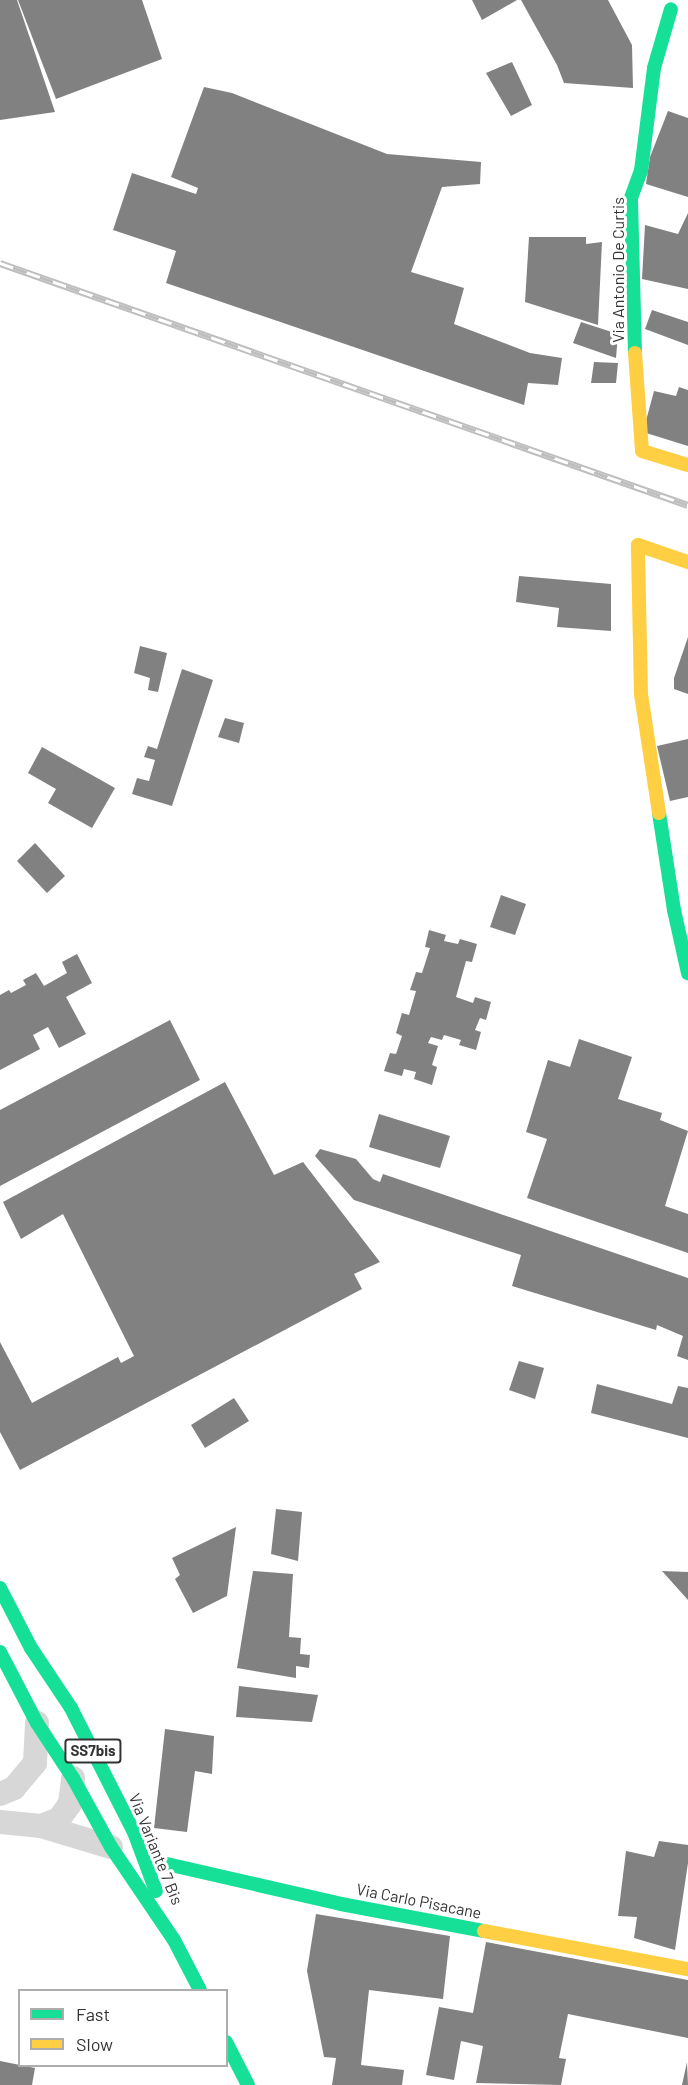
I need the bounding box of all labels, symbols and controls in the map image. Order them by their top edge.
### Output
street label: Via Antonio De Curtis [608,197,628,343]
road number: SS7bis [63,1739,123,1763]
street label: Via Variante 7 Bis [125,1791,187,1907]
street label: Via Carlo Pisacane [355,1879,483,1923]
legend [18,1989,228,2067]
text: Fast [76,2003,110,2025]
text: Slow [76,2033,113,2055]

